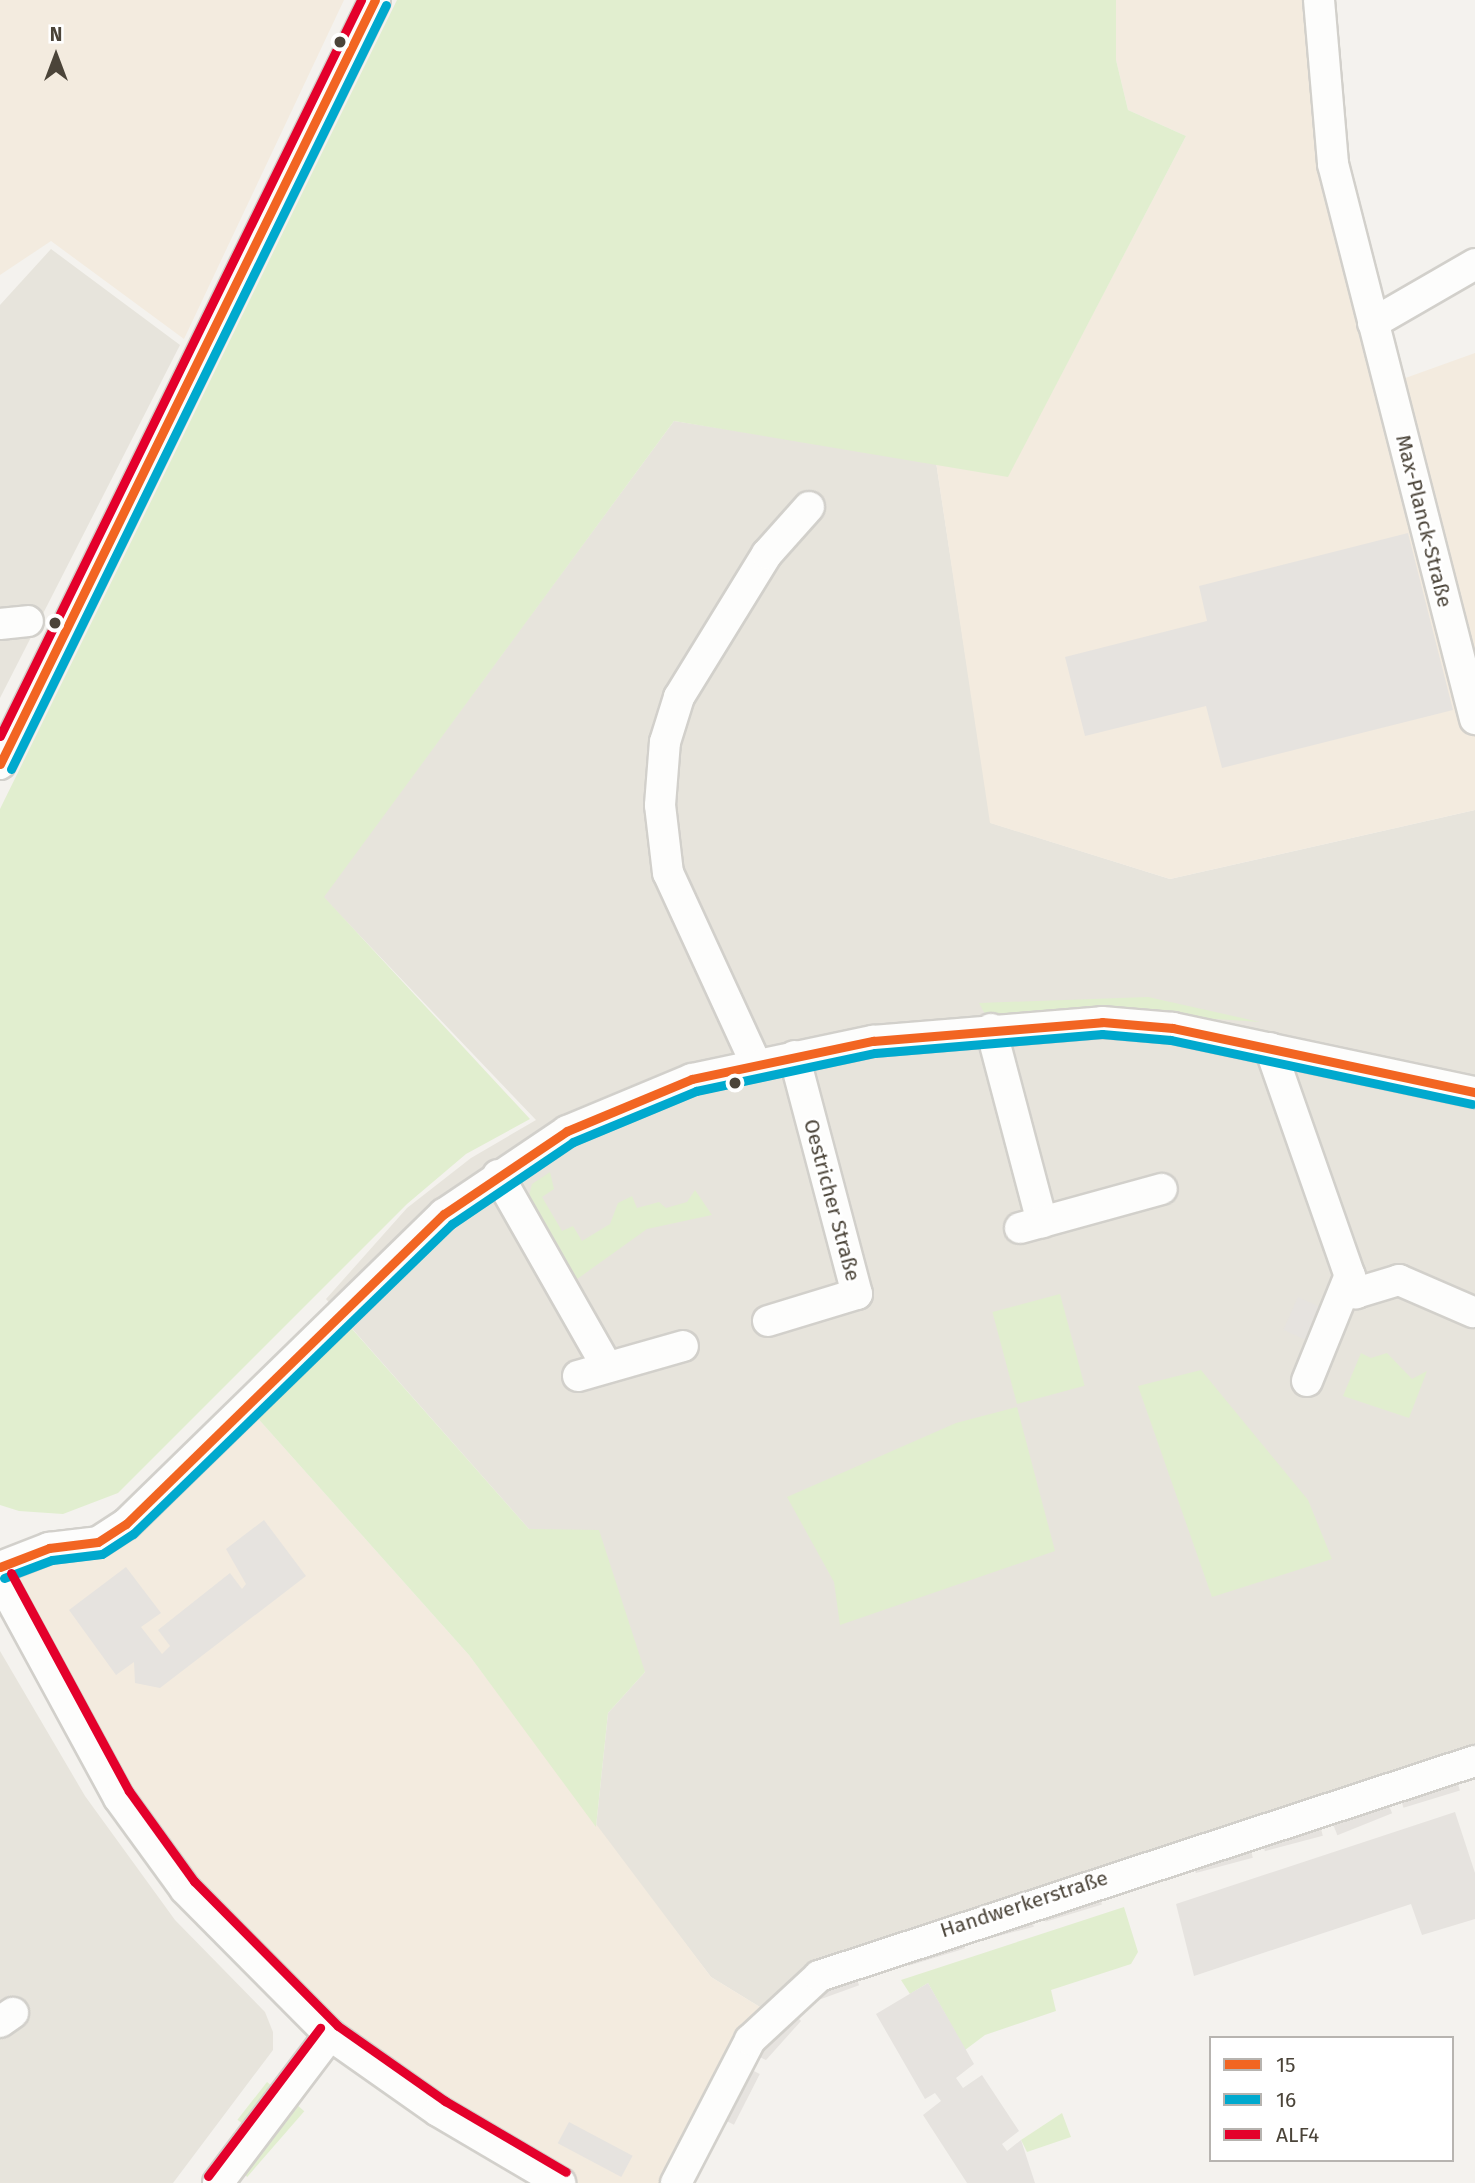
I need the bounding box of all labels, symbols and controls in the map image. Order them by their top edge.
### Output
north arrow [21,21,91,91]
text: N [50,23,62,46]
unlabelled marker [333,35,347,49]
street label: Max-Planck-Straße [1390,432,1458,610]
unlabelled marker [48,616,62,630]
unlabelled marker [728,1076,742,1090]
street label: Oestricher Straße [798,1116,866,1284]
street label: Handwerkerstraße [937,1865,1111,1943]
legend [1209,2036,1454,2162]
text: 15 [1276,2052,1296,2078]
text: 16 [1276,2087,1296,2113]
text: ALF4 [1276,2122,1319,2148]

